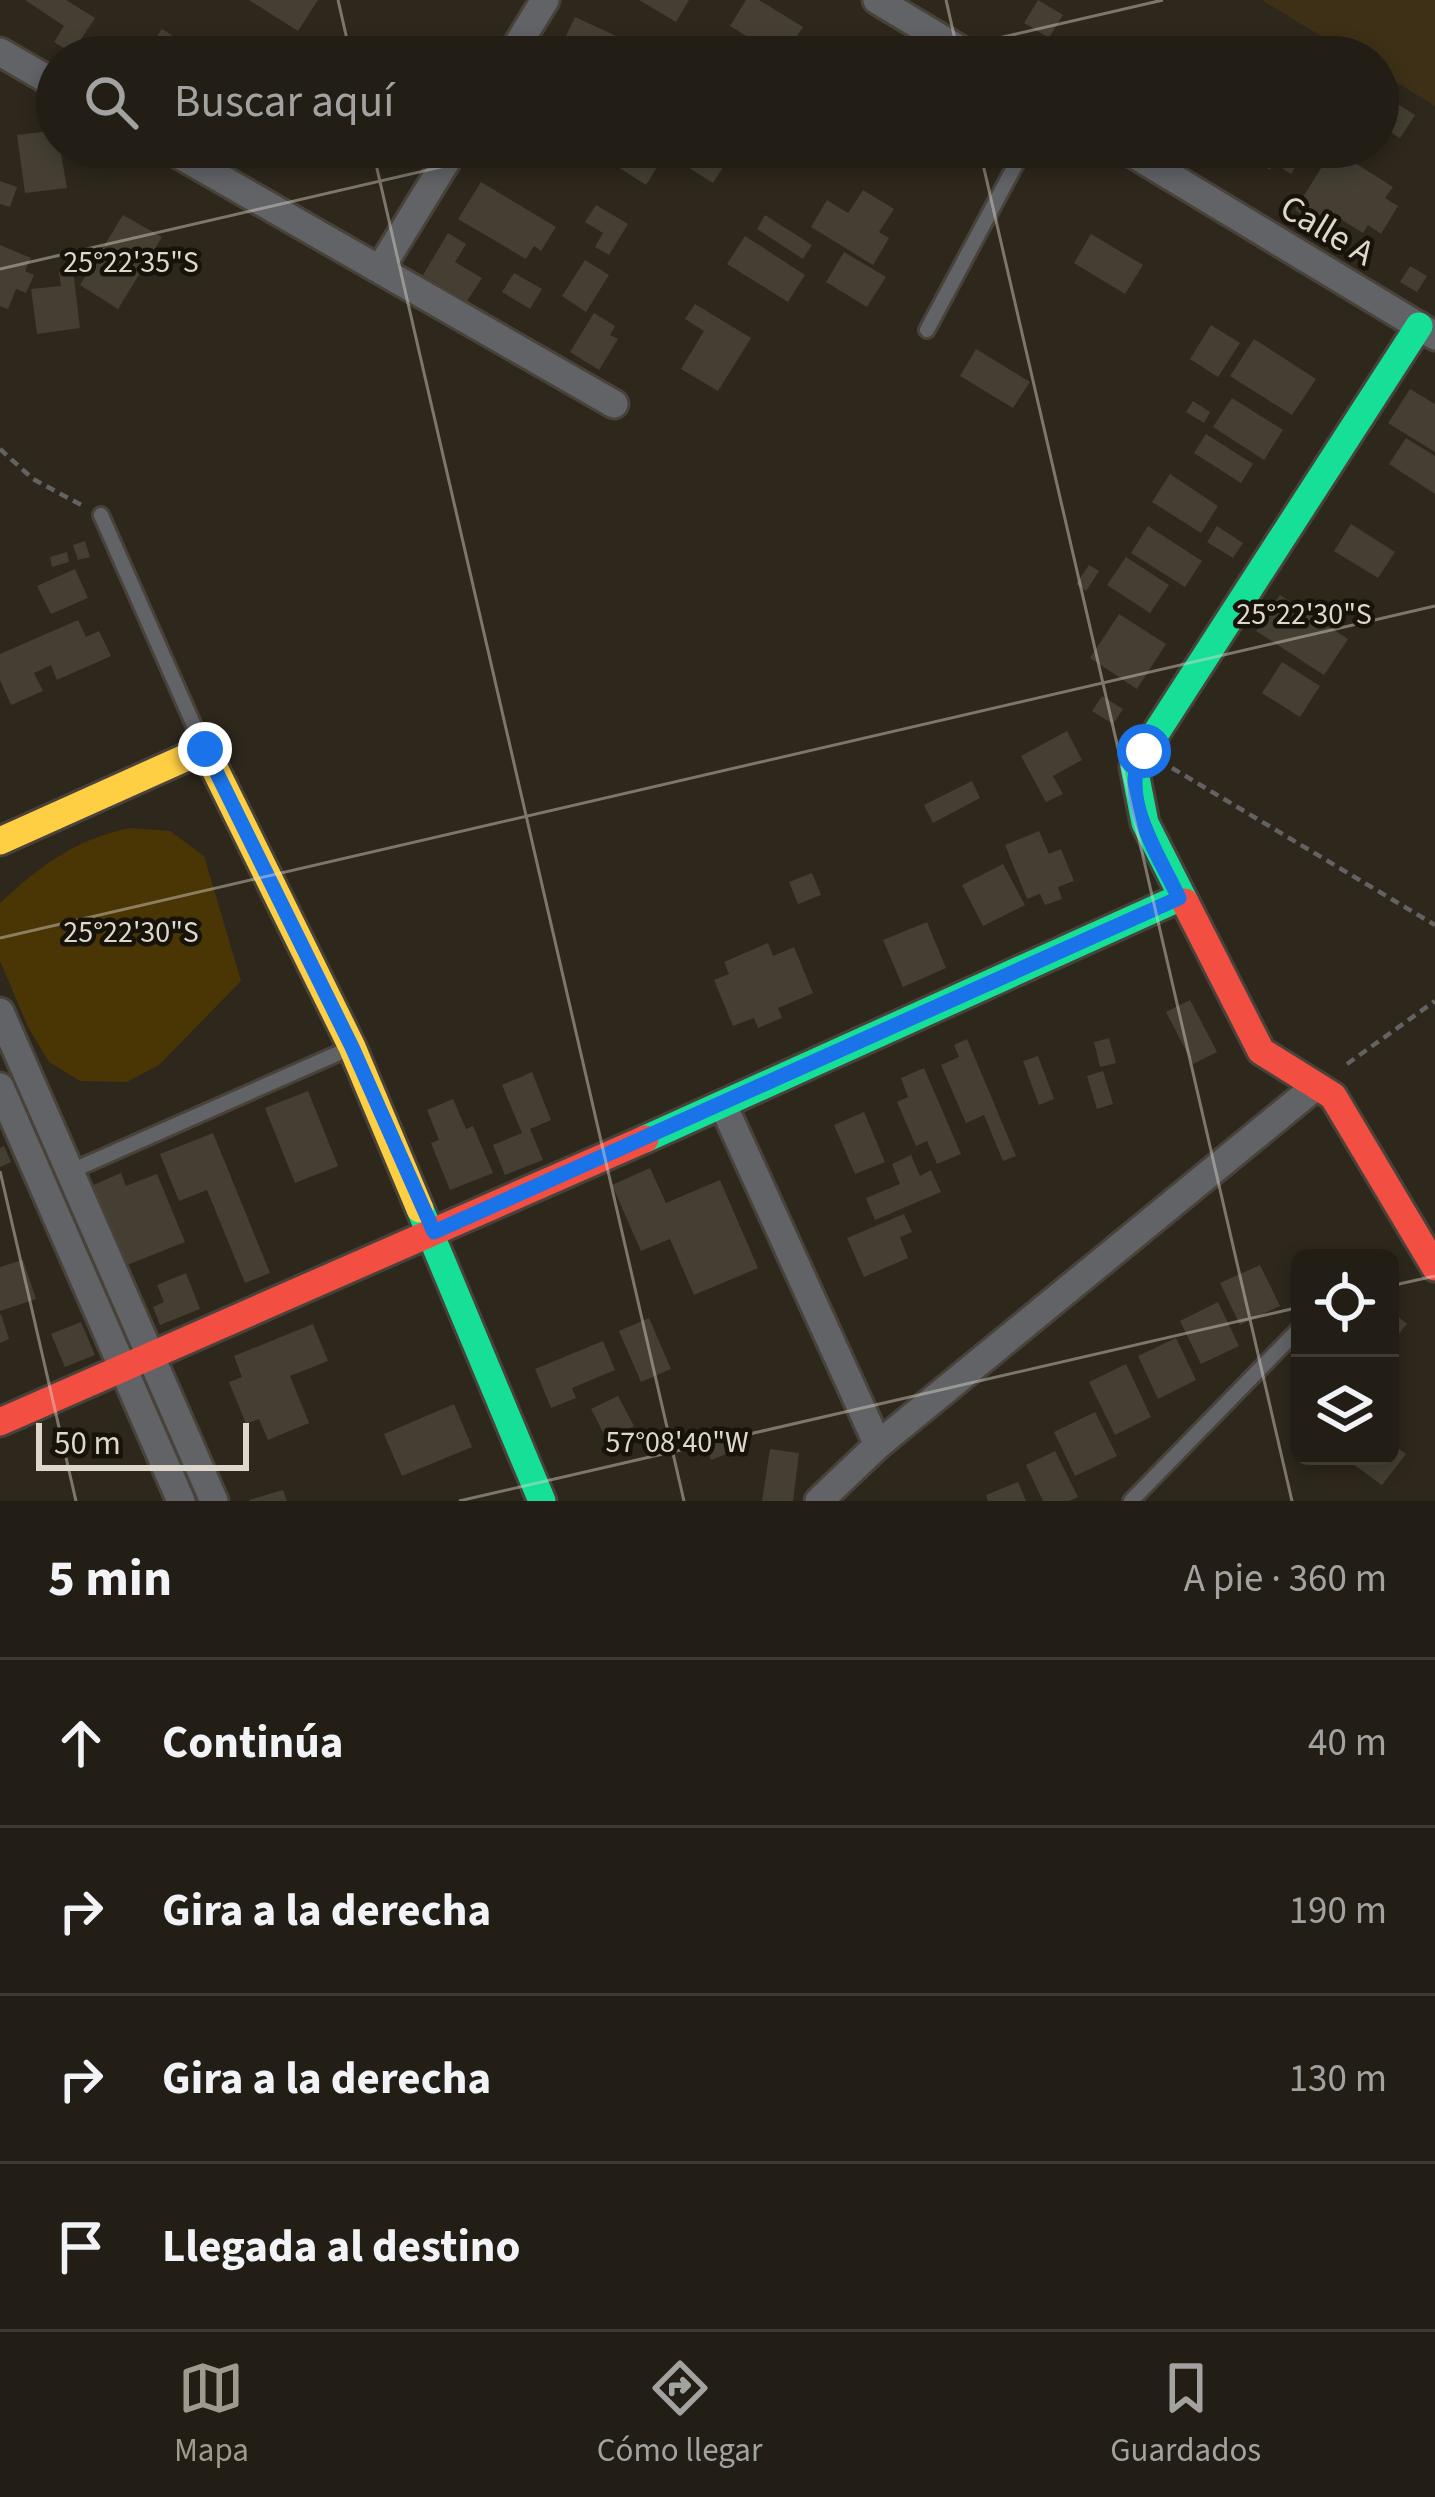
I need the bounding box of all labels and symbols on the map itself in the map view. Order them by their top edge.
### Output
street label: Calle A [1271,182,1384,279]
text: 25°22'35"S [63,241,199,284]
text: 25°22'30"S [1236,593,1372,636]
route end [178,722,232,776]
route start [1117,724,1171,778]
text: 25°22'30"S [63,911,199,954]
scale bar [36,1417,249,1470]
text: 57°08'40"W [605,1421,749,1464]

